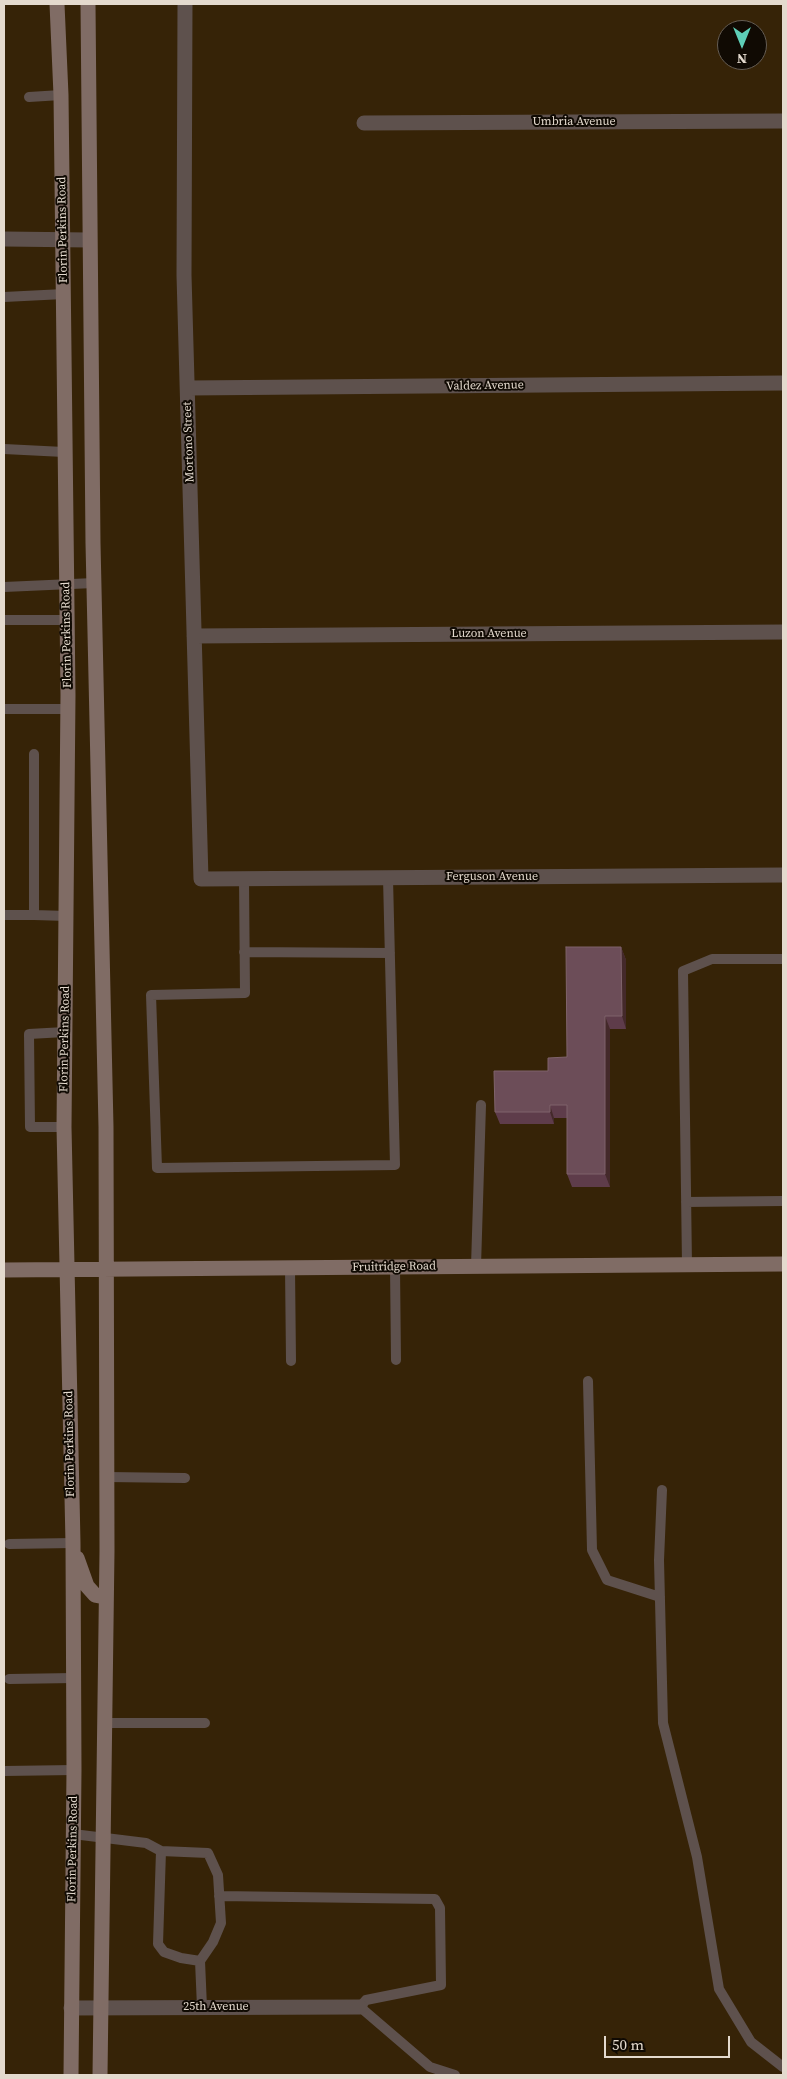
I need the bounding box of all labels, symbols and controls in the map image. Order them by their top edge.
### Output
north arrow [717,20,767,70]
text: N [737,49,747,69]
street label: Umbria Avenue [532,115,616,129]
street label: Florin Perkins Road [55,177,71,283]
street label: Valdez Avenue [446,378,524,394]
street label: Mortono Street [180,401,198,483]
street label: Florin Perkins Road [59,582,75,688]
street label: Luzon Avenue [451,627,527,641]
street label: Ferguson Avenue [446,870,538,884]
street label: Florin Perkins Road [57,986,73,1092]
street label: Fruitridge Road [352,1259,436,1275]
street label: Florin Perkins Road [62,1391,78,1497]
street label: Florin Perkins Road [65,1796,81,1902]
street label: 25th Avenue [183,2000,249,2014]
scale bar [607,2026,733,2058]
text: 50 m [612,2034,644,2055]

